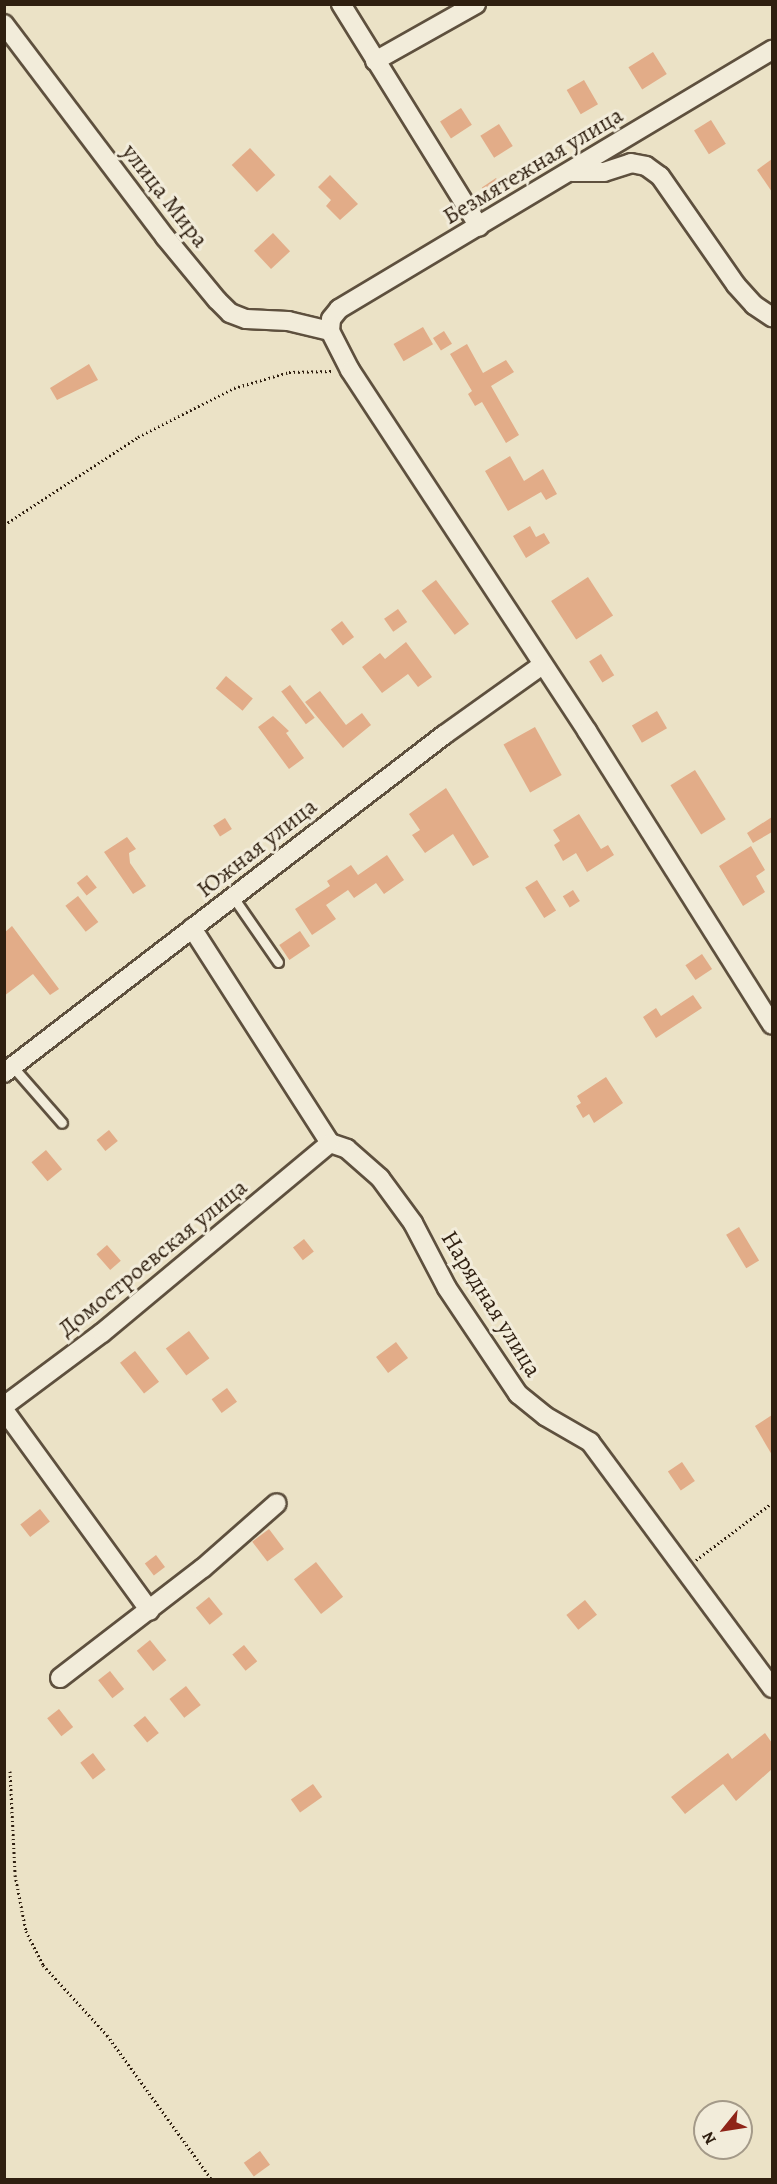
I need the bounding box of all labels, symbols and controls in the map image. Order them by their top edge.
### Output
street label: Безмятежная улица [438,101,628,231]
street label: улица Мира [116,138,214,254]
street label: Южная улица [191,792,323,904]
street label: Домостроевская улица [53,1173,253,1343]
street label: Нарядная улица [435,1226,547,1382]
north arrow [693,2100,753,2160]
text: N [697,2127,722,2149]

